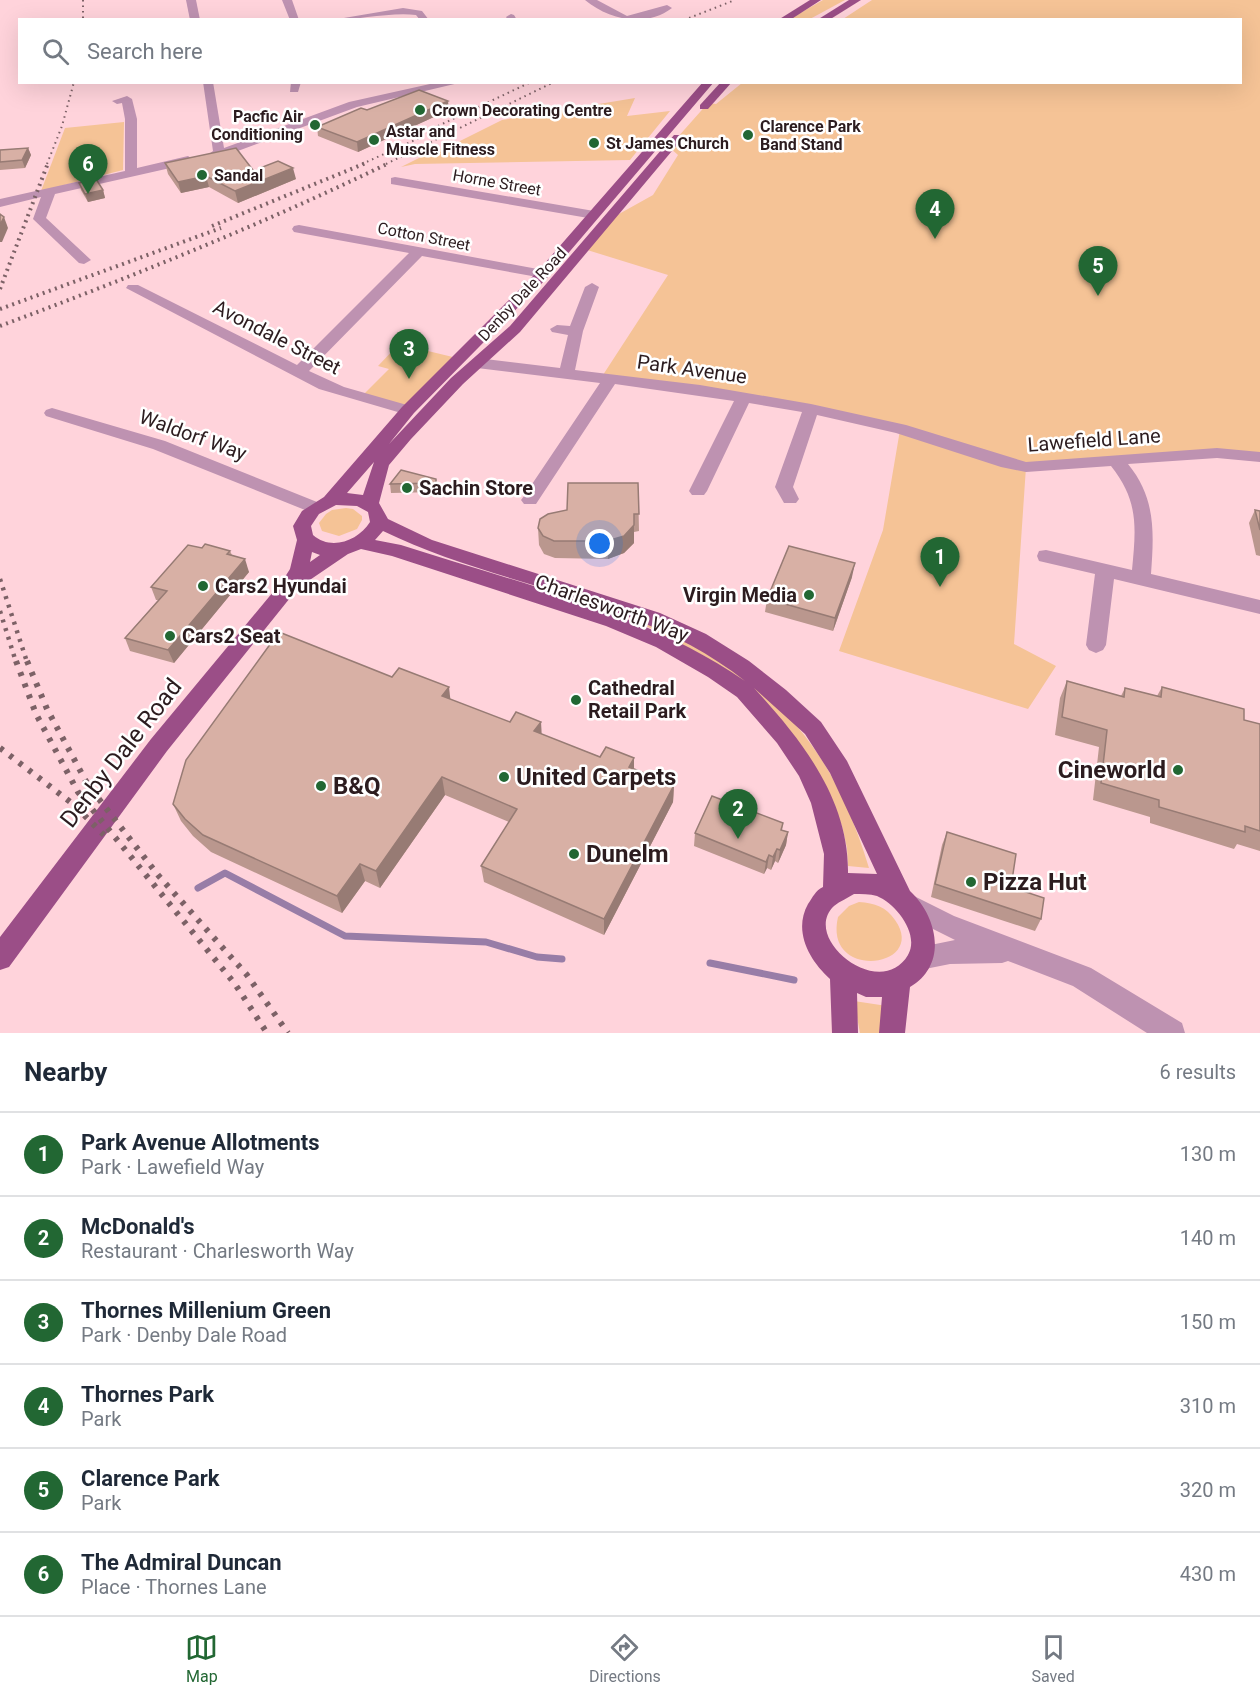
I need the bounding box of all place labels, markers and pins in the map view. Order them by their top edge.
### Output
place label: Crown Decorating Centre [432,101,612,120]
marker: Crown Decorating Centre [413,103,427,117]
place label: Pacfic Air Conditioning [211,107,303,144]
place label: Clarence Park Band Stand [760,117,861,154]
marker: Pacfic Air Conditioning [308,118,322,132]
place label: Astar and Muscle Fitness [386,122,495,159]
marker: Clarence Park Band Stand [741,128,755,142]
marker: Astar and Muscle Fitness [367,133,381,147]
place label: St James Church [606,134,729,153]
marker: St James Church [587,136,601,150]
pin: 6 [68,144,107,194]
place label: Sandal [214,166,263,185]
marker: Sandal [195,168,209,182]
pin: 4 [916,190,954,239]
pin: 5 [1078,246,1118,296]
pin: 3 [390,330,428,379]
place label: Sachin Store [419,476,533,500]
marker: Sachin Store [400,481,414,495]
pin: 1 [920,538,960,587]
place label: Cars2 Hyundai [215,574,347,598]
marker: Cars2 Hyundai [196,579,210,593]
place label: Virgin Media [683,583,797,607]
marker: Virgin Media [802,588,816,602]
place label: Cars2 Seat [182,624,281,648]
marker: Cars2 Seat [163,629,177,643]
place label: Cathedral Retail Park [588,676,686,723]
marker: Cathedral Retail Park [569,693,583,707]
place label: Cineworld [1058,756,1166,784]
place label: United Carpets [516,763,676,791]
marker: Cineworld [1171,763,1185,777]
marker: United Carpets [497,770,511,784]
place label: B&Q [333,772,381,800]
marker: B&Q [314,779,328,793]
pin: 2 [718,790,758,839]
place label: Dunelm [586,840,669,868]
marker: Dunelm [567,847,581,861]
place label: Pizza Hut [983,868,1087,896]
marker: Pizza Hut [964,875,978,889]

